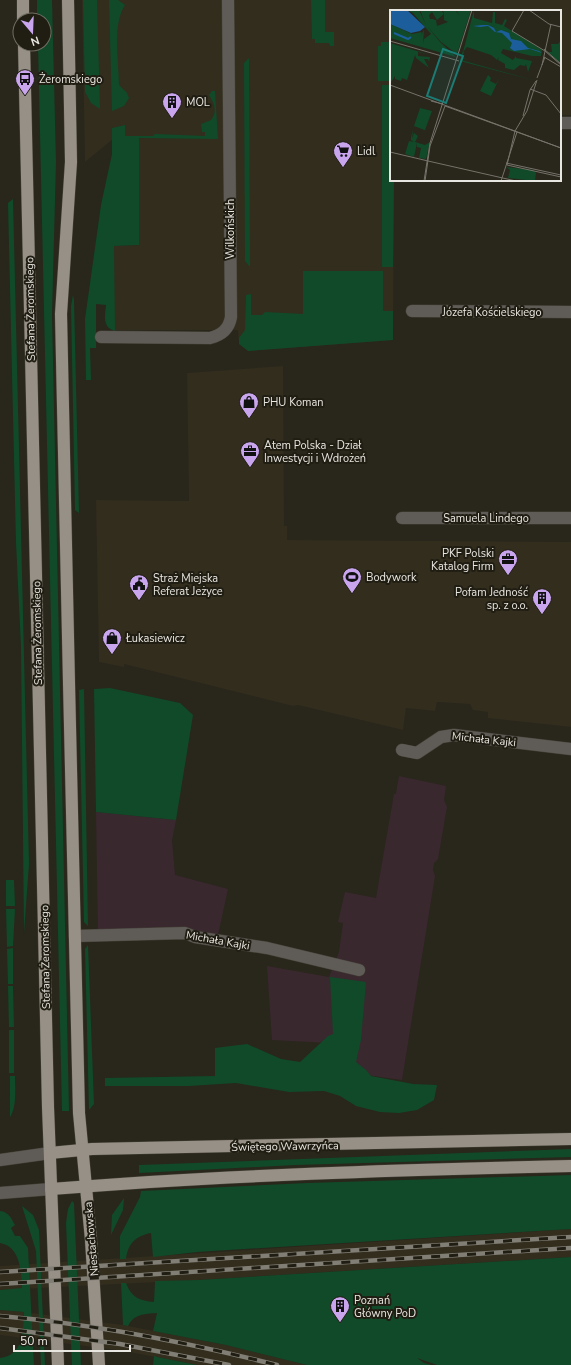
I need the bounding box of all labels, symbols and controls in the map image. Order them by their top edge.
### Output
inset map [390,10,561,181]
north arrow [12,12,52,52]
text: N [29,33,41,49]
bus stop icon: Żeromskiego [14,68,36,96]
place label: Żeromskiego [39,72,102,87]
building icon: MOL [161,91,183,119]
place label: MOL [186,95,210,110]
supermarket icon: Lidl [332,140,354,168]
place label: Lidl [357,144,376,159]
street label: Wilkońskich [223,199,238,259]
street label: Stefana Żeromskiego [22,257,39,361]
street label: Józefa Kościelskiego [441,305,542,320]
shop icon: PHU Koman [238,391,260,419]
place label: PHU Koman [263,395,324,410]
place label: Atem Polska - Dział Inwestycji i Wdrożeń [264,438,366,466]
office icon: Atem Polska - Dział Inwestycji i Wdrożeń [239,440,261,468]
street label: Samuela Lindego [443,511,529,526]
place label: PKF Polski Katalog Firm [431,546,494,574]
office icon: PKF Polski Katalog Firm [497,548,519,576]
sports icon: Bodywork [341,566,363,594]
place label: Bodywork [366,570,417,585]
place label: Straż Miejska Referat Jeżyce [153,571,223,599]
public building icon: Straż Miejska Referat Jeżyce [128,573,150,601]
street label: Stefana Żeromskiego [29,581,46,685]
place label: Pofam Jedność sp. z o.o. [455,585,528,613]
building icon: Pofam Jedność sp. z o.o. [531,587,553,615]
shop icon: Łukasiewicz [101,627,123,655]
place label: Łukasiewicz [125,631,185,646]
street label: Michała Kajki [451,729,517,750]
street label: Stefana Żeromskiego [37,905,54,1009]
street label: Michała Kajki [185,928,251,953]
street label: Świętego Wawrzyńca [231,1137,339,1155]
street label: Niestachowska [81,1201,102,1277]
place label: Poznań Główny PoD [354,1293,416,1321]
building icon: Poznań Główny PoD [329,1295,351,1323]
scale bar [14,1327,130,1353]
text: 50 m [20,1333,48,1349]

